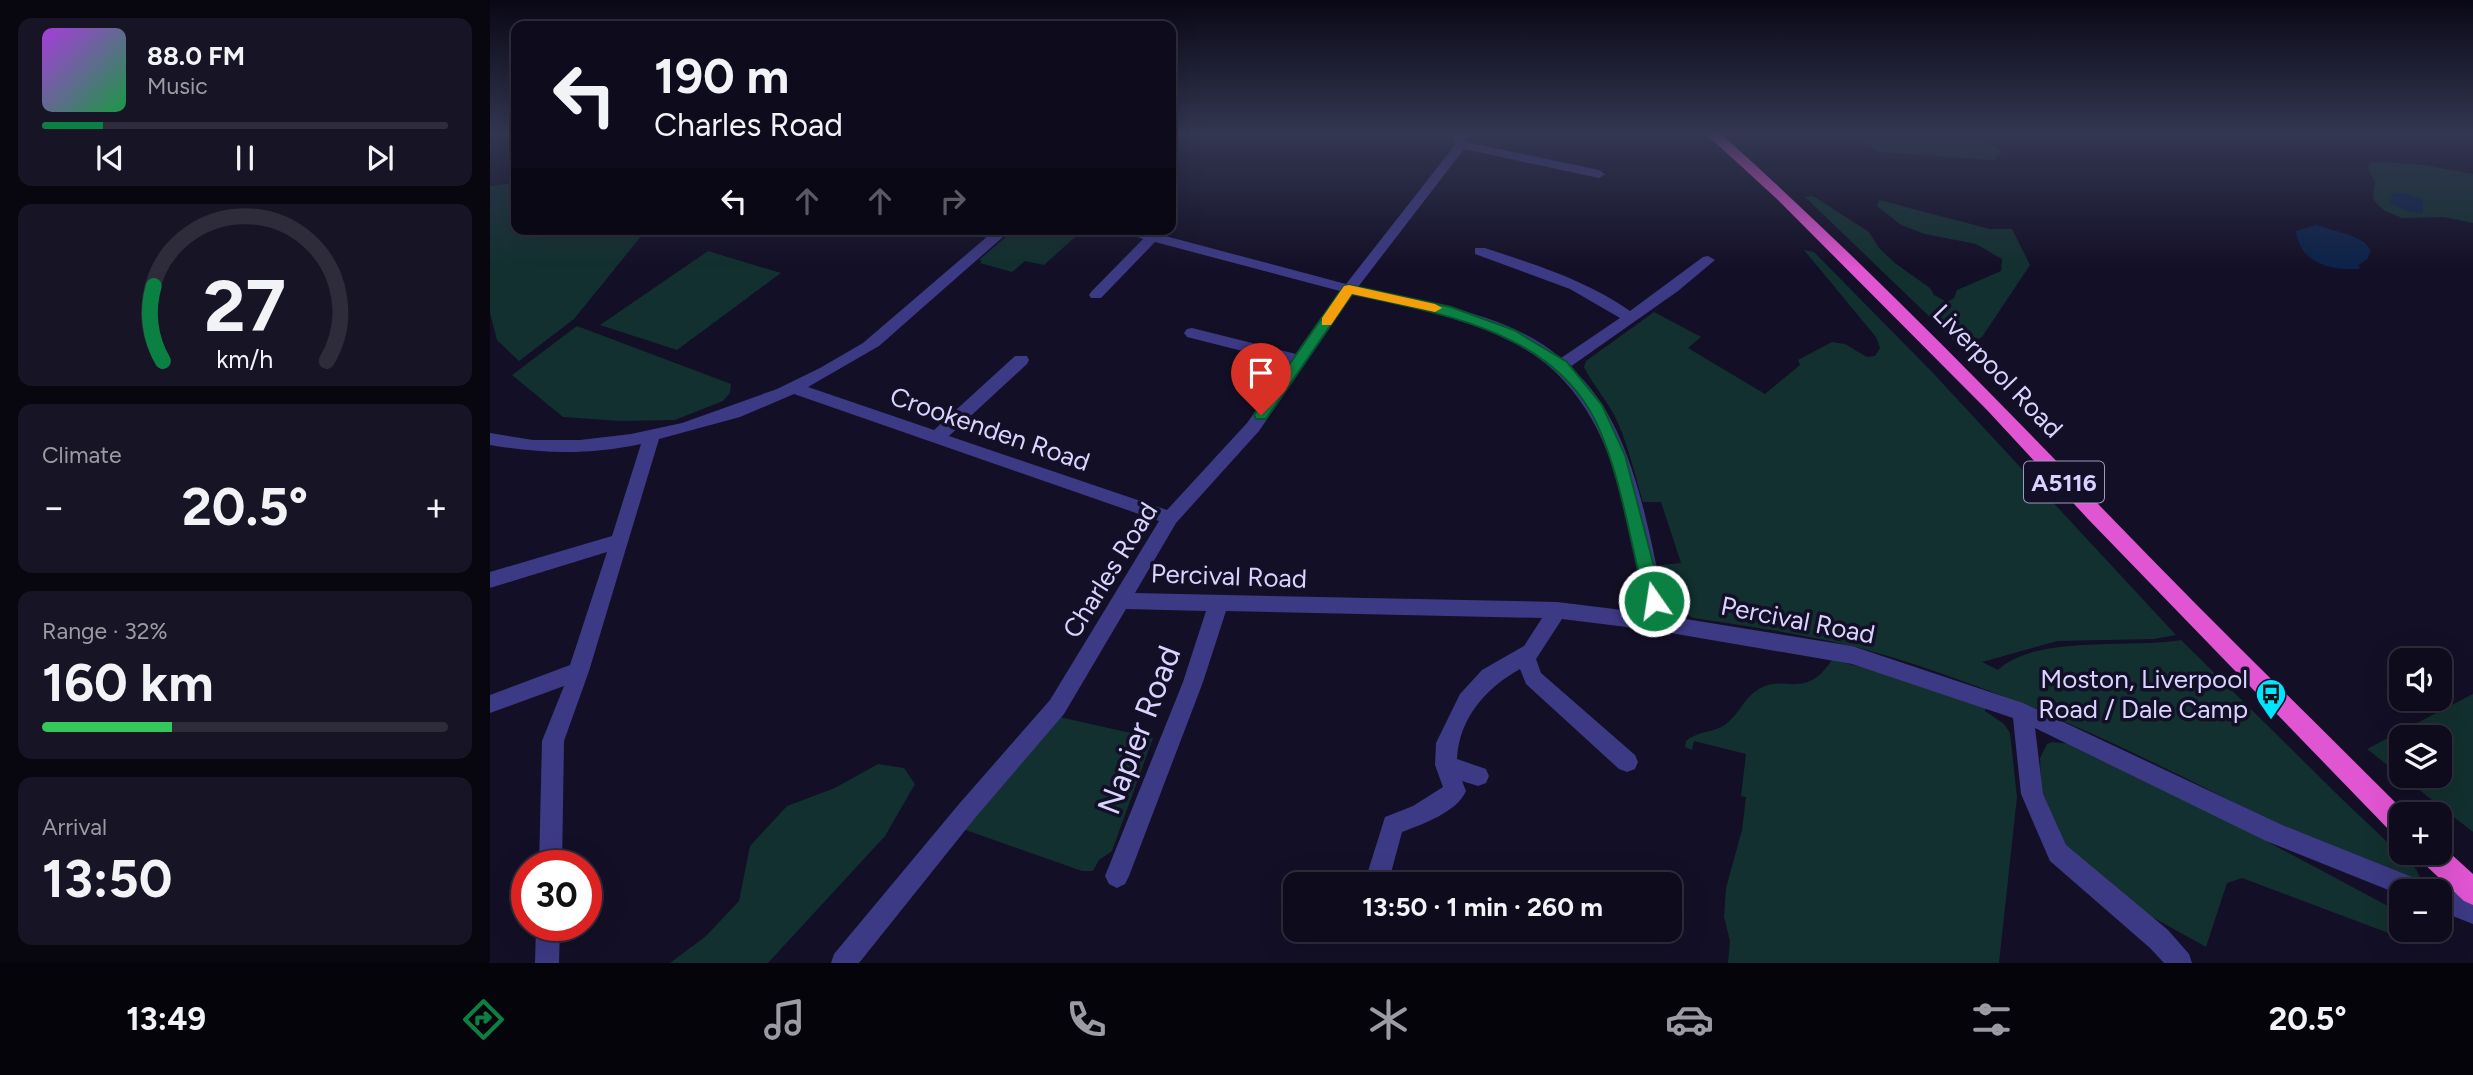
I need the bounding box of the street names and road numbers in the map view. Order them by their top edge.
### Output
street label: Liverpool Road [1926,298,2070,444]
street label: Crookenden Road [886,380,1094,478]
road number: A5116 [2024,462,2104,503]
street label: Charles Road [1056,496,1164,644]
street label: Percival Road [1150,557,1308,595]
street label: Percival Road [1718,589,1878,651]
street label: Napier Road [1089,640,1189,820]

